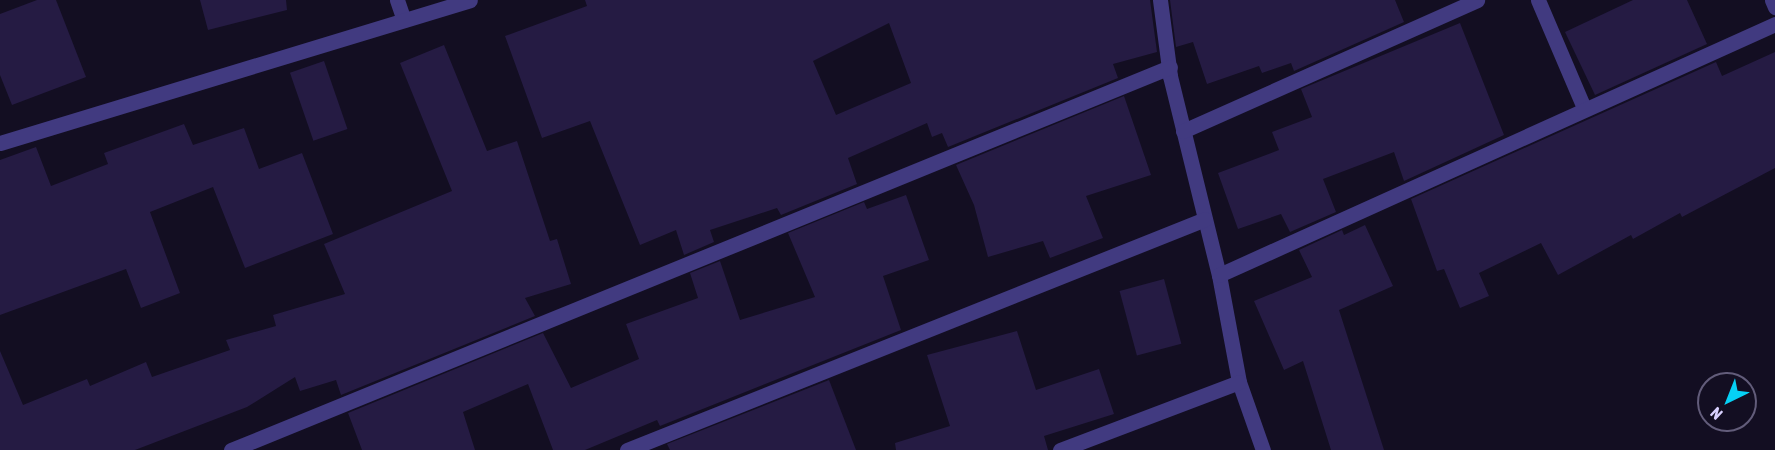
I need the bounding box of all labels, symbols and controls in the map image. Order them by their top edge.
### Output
north arrow [1697,372,1757,432]
text: N [1706,404,1726,424]

